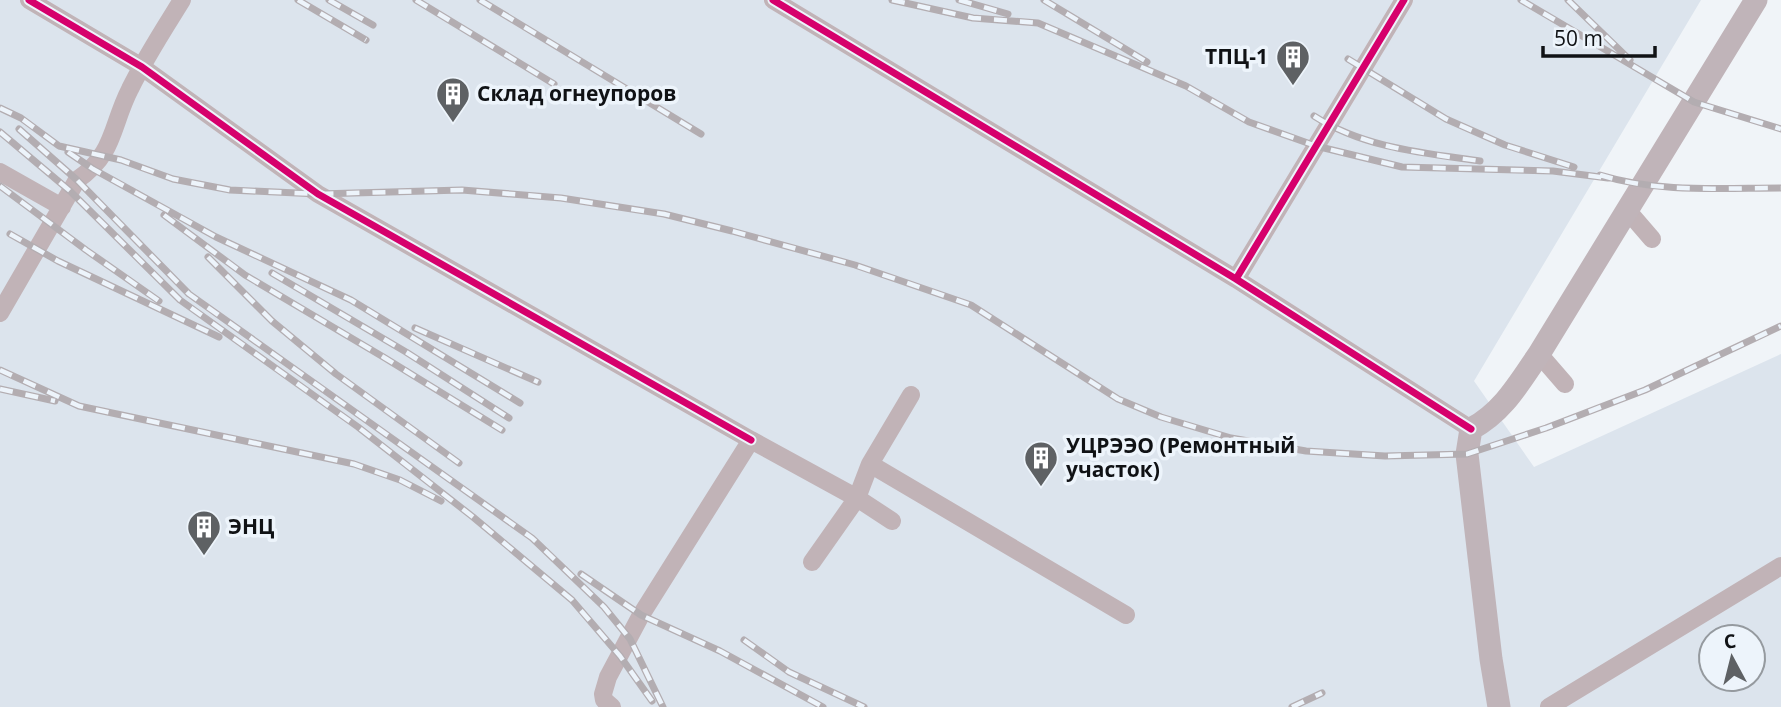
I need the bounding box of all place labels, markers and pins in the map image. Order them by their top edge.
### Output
building icon: ТПЦ-1 [1274,38,1312,87]
place label: ТПЦ-1 [1205,42,1268,70]
building icon: Склад огнеупоров [434,75,472,124]
place label: Склад огнеупоров [477,79,677,107]
place label: УЦРЭЭО (Ремонтный участок) [1066,431,1295,483]
building icon: УЦРЭЭО (Ремонтный участок) [1022,439,1060,488]
building icon: ЭНЦ [185,508,223,557]
place label: ЭНЦ [228,512,274,540]

